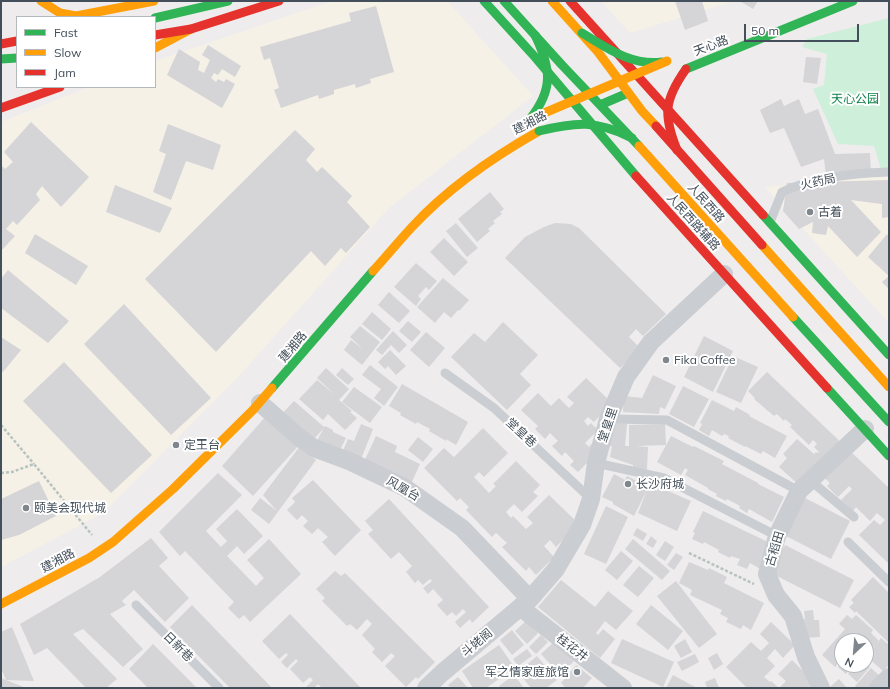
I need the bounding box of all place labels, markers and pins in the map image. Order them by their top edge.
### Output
place label: 古着 [818,205,842,219]
marker: 古着 [805,207,815,217]
place label: Fika Coffee [674,353,735,367]
marker: Fika Coffee [661,355,671,365]
place label: 定王台 [184,438,220,452]
marker: 定王台 [171,440,181,450]
place label: 长沙府城 [636,477,684,491]
marker: 长沙府城 [623,479,633,489]
place label: 颐美会现代城 [34,501,106,515]
marker: 颐美会现代城 [21,503,31,513]
place label: 军之情家庭旅馆 [485,665,569,679]
marker: 军之情家庭旅馆 [572,667,582,677]

